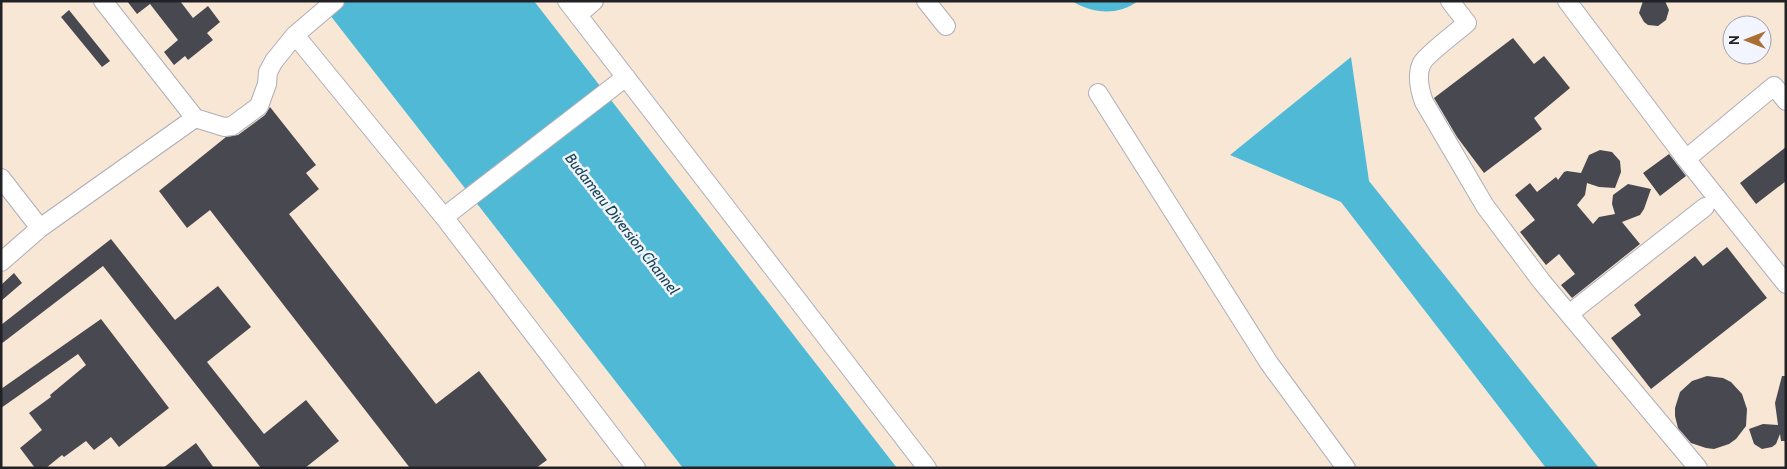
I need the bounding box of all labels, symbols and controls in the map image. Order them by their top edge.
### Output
north arrow [1722,15,1772,65]
text: N [1725,35,1743,45]
water label: Budameru Diversion Channel [561,150,683,299]

